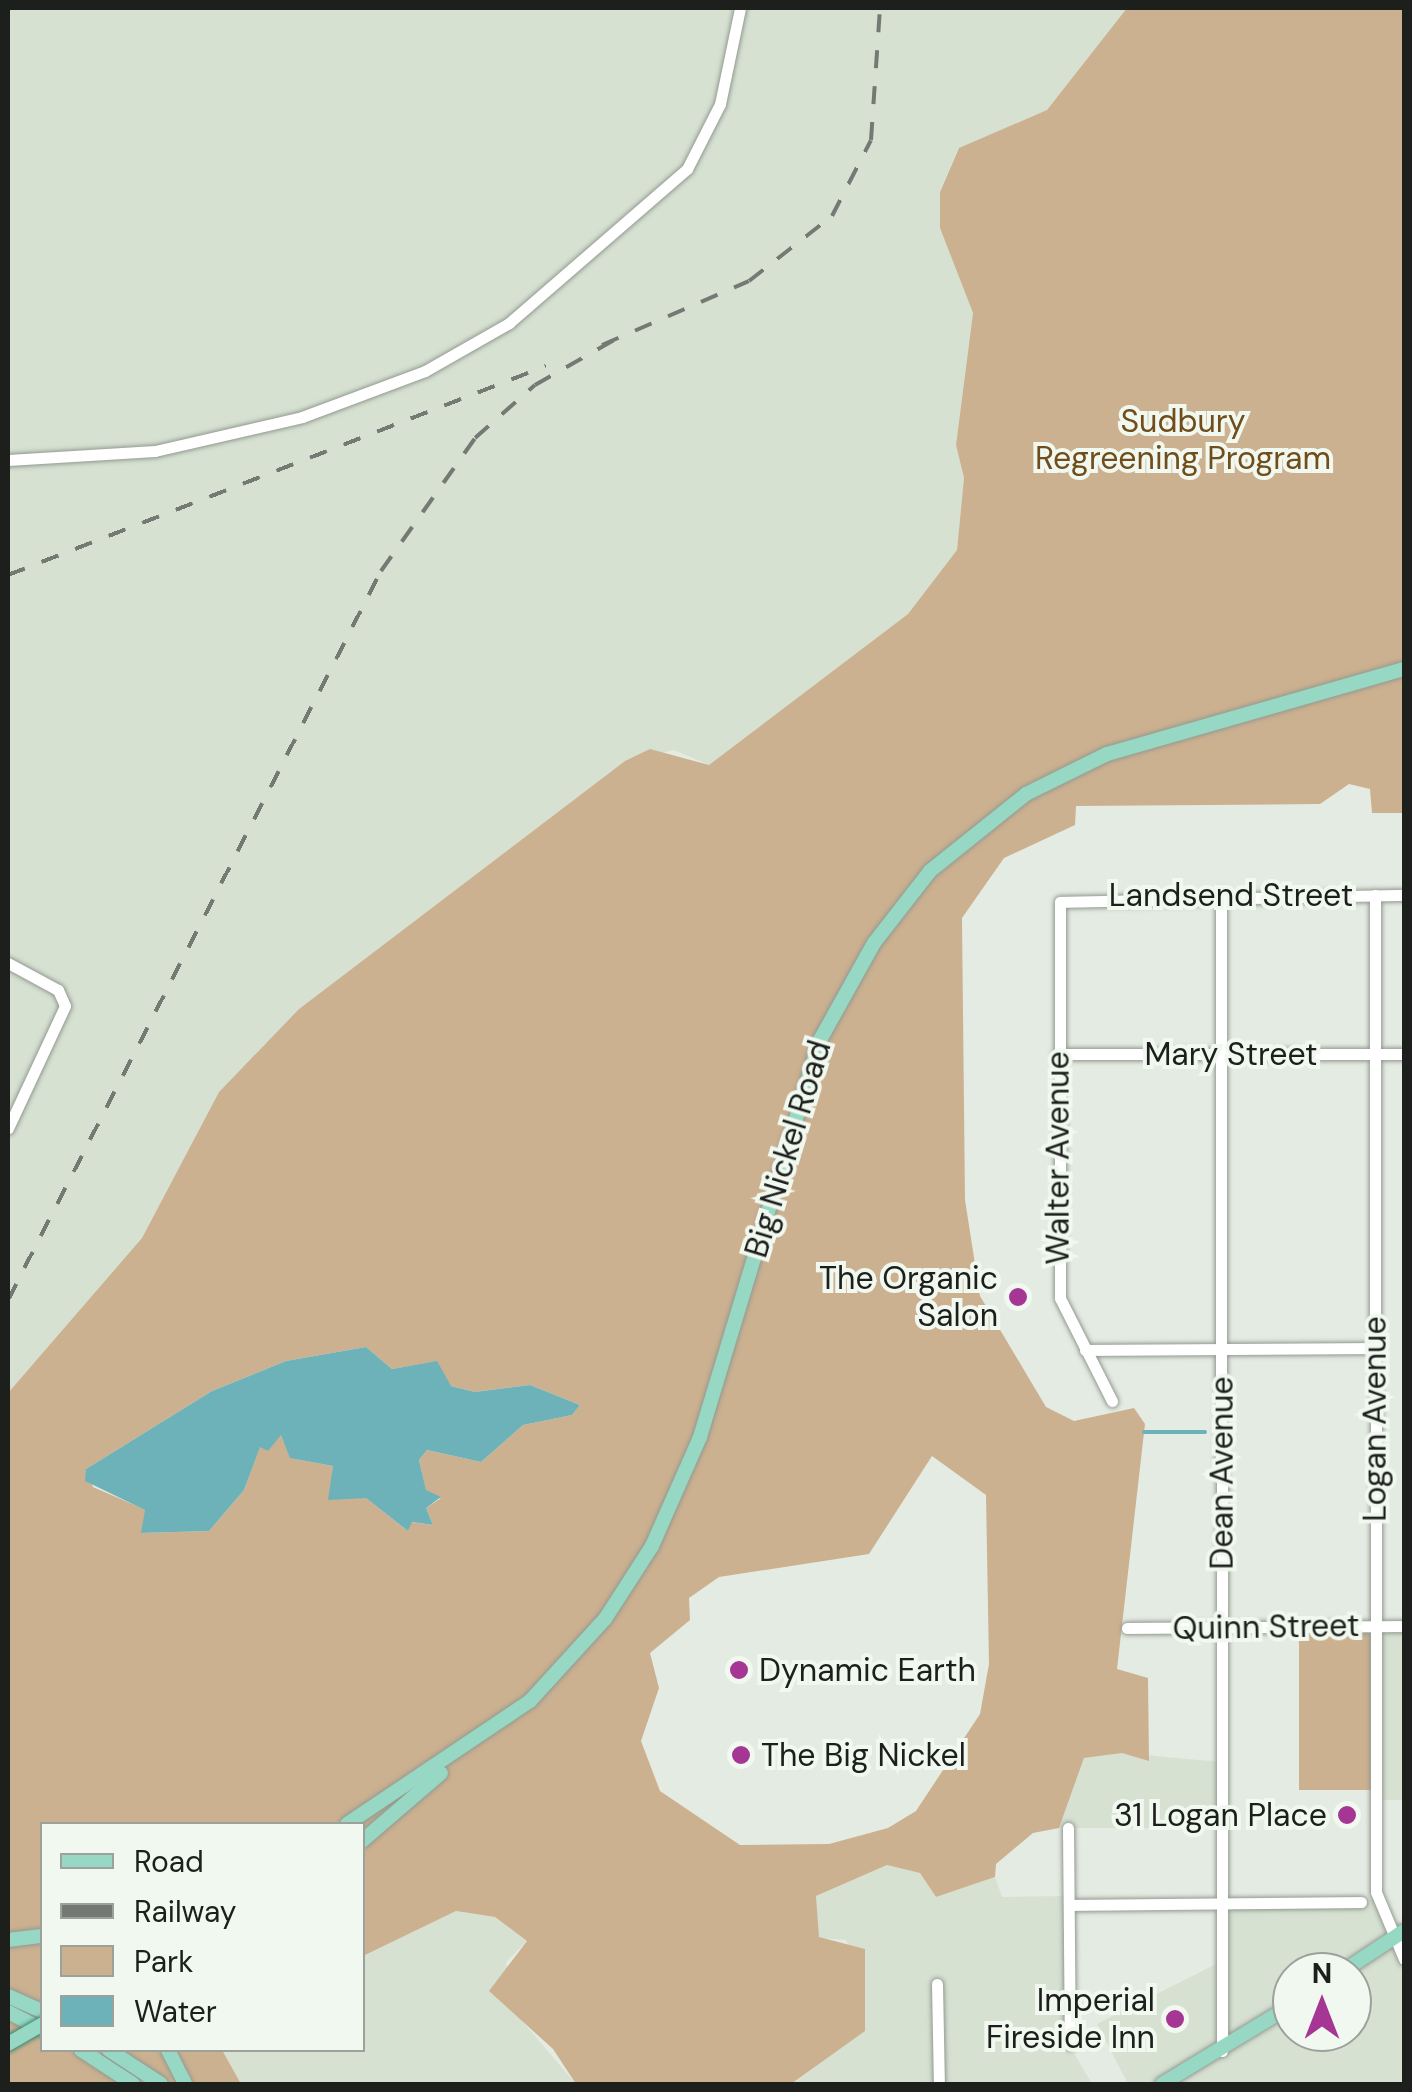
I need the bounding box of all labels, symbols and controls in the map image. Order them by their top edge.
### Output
park label: Sudbury Regreening Program [1035,403,1331,478]
street label: Landsend Street [1109,876,1353,914]
street label: Mary Street [1144,1035,1318,1073]
street label: Big Nickel Road [737,1036,839,1262]
street label: Walter Avenue [1039,1051,1077,1265]
place label: The Organic Salon [819,1260,998,1335]
marker: The Organic Salon [1007,1286,1029,1308]
street label: Logan Avenue [1356,1316,1394,1522]
street label: Dean Avenue [1203,1376,1241,1570]
street label: Quinn Street [1172,1606,1360,1648]
place label: Dynamic Earth [759,1651,976,1689]
marker: Dynamic Earth [728,1659,750,1681]
place label: The Big Nickel [761,1736,966,1774]
marker: The Big Nickel [730,1744,752,1766]
place label: 31 Logan Place [1114,1796,1327,1834]
marker: 31 Logan Place [1336,1804,1358,1826]
legend [40,1822,365,2052]
text: Road [134,1842,204,1881]
text: Railway [134,1892,237,1931]
text: Park [134,1942,193,1981]
north arrow [1272,1952,1372,2052]
text: N [1312,1955,1332,1992]
place label: Imperial Fireside Inn [986,1982,1155,2057]
text: Water [134,1992,217,2031]
marker: Imperial Fireside Inn [1164,2008,1186,2030]

